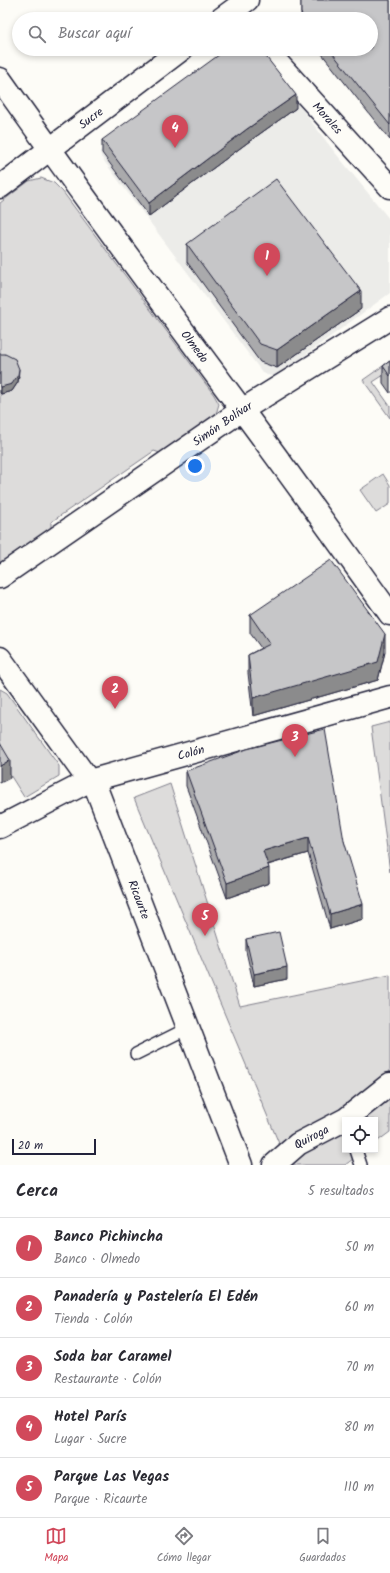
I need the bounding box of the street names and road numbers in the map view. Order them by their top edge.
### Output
street label: Morales [308,97,347,138]
street label: Sucre [74,102,108,134]
street label: Olmedo [176,326,213,367]
street label: Simón Bolívar [188,396,257,451]
street label: Colón [175,740,207,765]
street label: Ricaurte [123,877,155,922]
street label: Quiroga [291,1120,333,1154]

